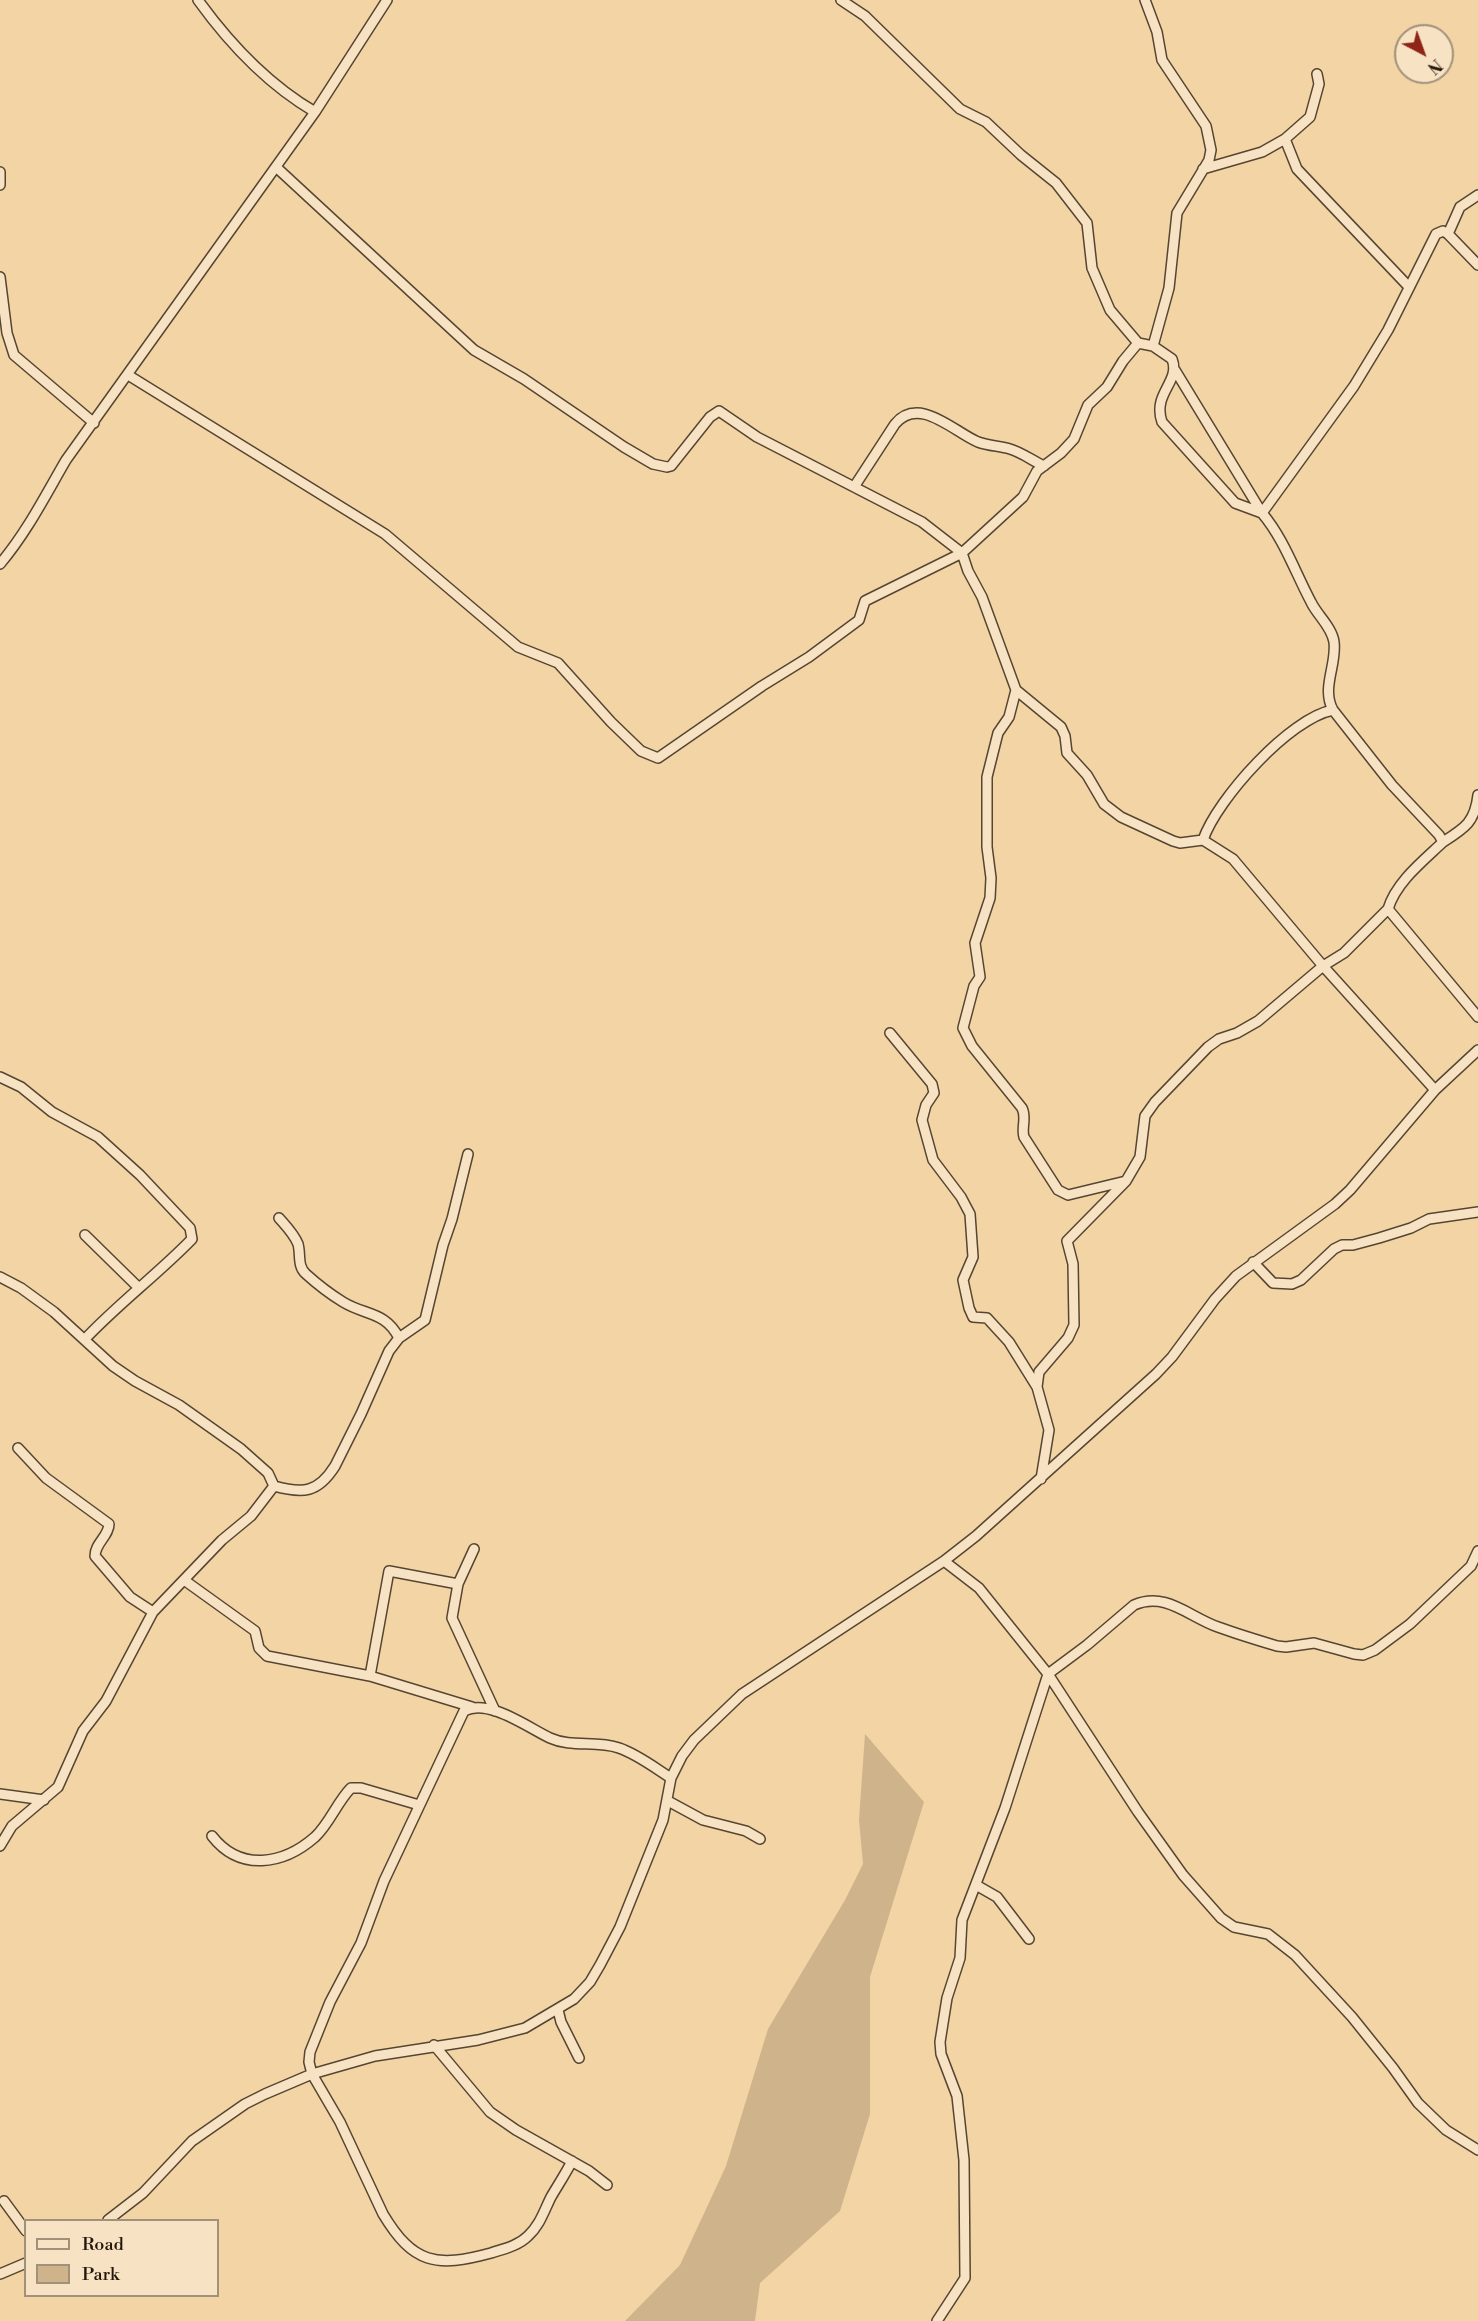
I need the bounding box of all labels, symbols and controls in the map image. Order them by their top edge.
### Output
north arrow [1394,24,1454,84]
text: N [1423,54,1446,78]
legend [24,2219,219,2297]
text: Road [82,2233,124,2256]
text: Park [82,2263,119,2286]

